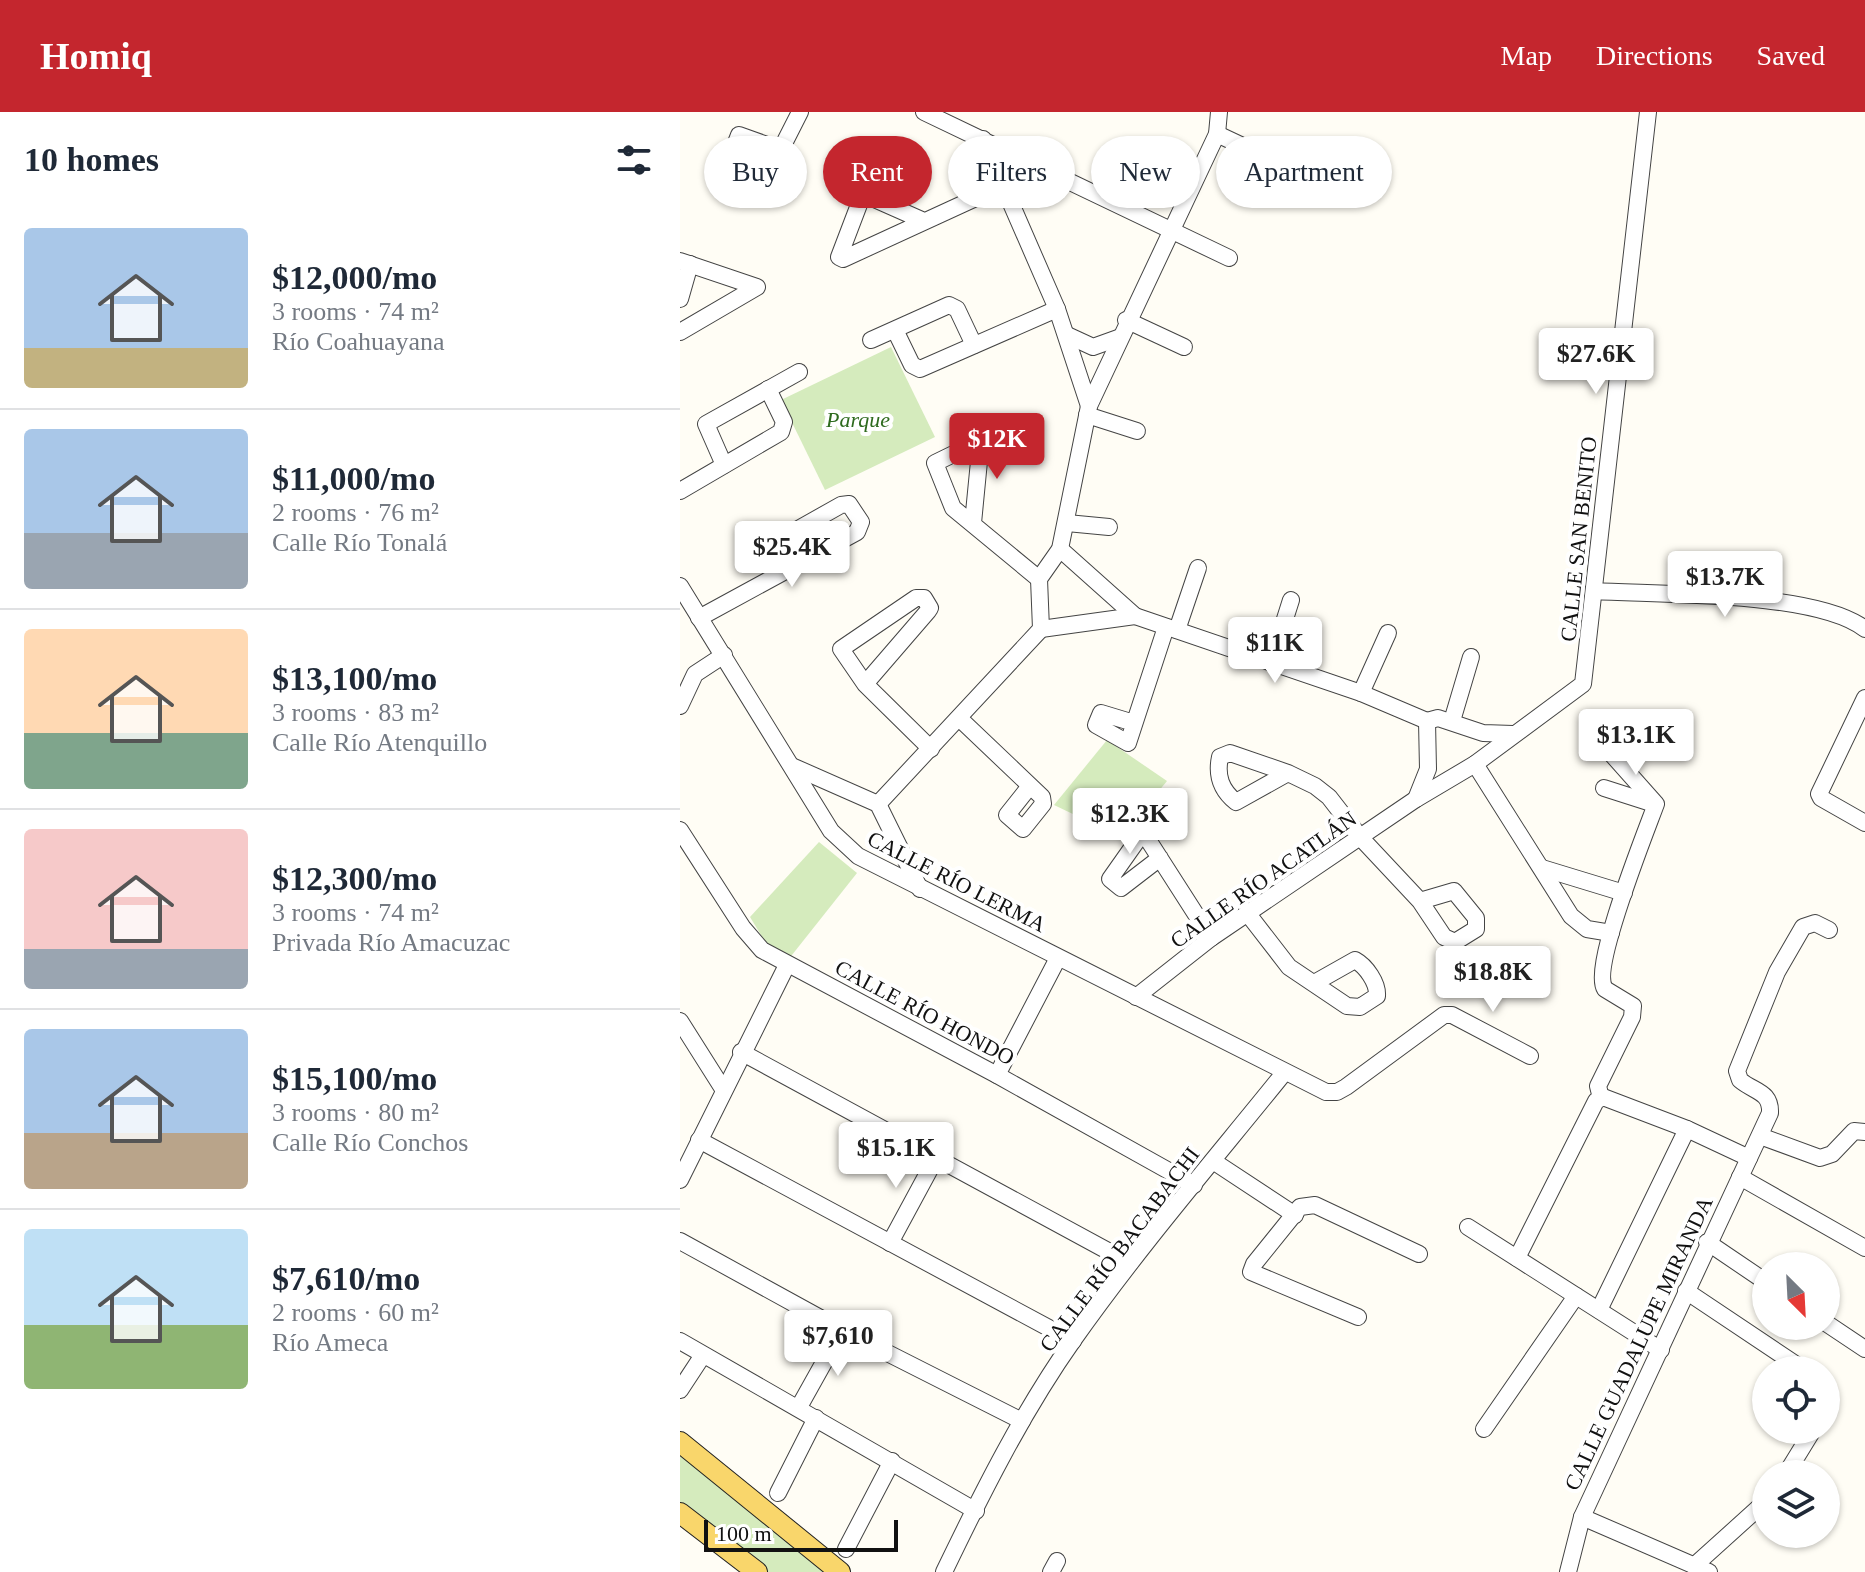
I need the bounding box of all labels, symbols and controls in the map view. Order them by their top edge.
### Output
text: Homiq [40,35,152,77]
text: Map [1501,40,1552,71]
text: Directions [1596,40,1713,71]
text: Saved [1757,40,1825,71]
chip: Buy [704,136,807,208]
chip: Rent [823,136,932,208]
chip: Filters [948,136,1075,208]
chip: New [1091,136,1200,208]
chip: Apartment [1216,136,1392,208]
icon: filters [612,138,656,182]
text: 10 homes [24,141,159,178]
text: $12,000/mo [272,259,437,296]
icon: home [88,260,184,356]
text: 3 rooms · 74 m² [272,297,439,326]
text: Río Coahuayana [272,327,445,356]
pin: $27.6K [1531,328,1661,396]
text: $27.6K [1557,339,1635,368]
park label: Parque [825,407,890,432]
pin: $12K [950,413,1044,481]
text: $12K [967,424,1027,453]
street label: CALLE SAN BENITO [1555,435,1602,643]
text: $11,000/mo [272,460,435,497]
icon: home [88,461,184,557]
text: 2 rooms · 76 m² [272,498,439,527]
pin: $25.4K [727,521,857,589]
text: Calle Río Tonalá [272,528,447,557]
text: $25.4K [753,532,831,561]
pin: $13.7K [1660,551,1790,619]
text: $13.7K [1686,562,1764,591]
pin: $11K [1228,617,1322,685]
text: $11K [1246,628,1304,657]
text: $13,100/mo [272,660,437,697]
icon: home [88,661,184,757]
text: 3 rooms · 83 m² [272,698,439,727]
pin: $13.1K [1571,709,1701,777]
text: $13.1K [1597,720,1675,749]
text: Calle Río Atenquillo [272,728,487,757]
pin: $12.3K [1065,788,1195,856]
text: $12.3K [1091,799,1169,828]
street label: CALLE RÍO ACATLÁN [1166,806,1361,953]
street label: CALLE RÍO LERMA [863,826,1050,937]
text: $12,300/mo [272,860,437,897]
icon: home [88,861,184,957]
text: 3 rooms · 74 m² [272,898,439,927]
text: Privada Río Amacuzac [272,928,510,957]
pin: $18.8K [1428,946,1558,1014]
street label: CALLE RÍO HONDO [831,955,1019,1070]
text: $18.8K [1454,957,1532,986]
text: $15,100/mo [272,1060,437,1097]
icon: home [88,1061,184,1157]
text: 3 rooms · 80 m² [272,1098,439,1127]
pin: $15.1K [831,1122,961,1190]
text: Calle Río Conchos [272,1128,468,1157]
text: $15.1K [857,1133,935,1162]
street label: CALLE RÍO BACABACHI [1034,1142,1204,1356]
street label: CALLE GUADALUPE MIRANDA [1559,1192,1718,1494]
north arrow [1752,1252,1840,1340]
map controls [1752,1252,1840,1548]
text: $7,610/mo [272,1260,420,1297]
icon: home [88,1261,184,1357]
text: 2 rooms · 60 m² [272,1298,439,1327]
pin: $7,610 [773,1310,903,1378]
text: $7,610 [802,1321,874,1350]
text: Río Ameca [272,1328,388,1357]
button: locate [1752,1356,1840,1444]
button: layers [1752,1460,1840,1548]
scale bar [704,1516,898,1552]
text: 100 m [716,1521,772,1546]

